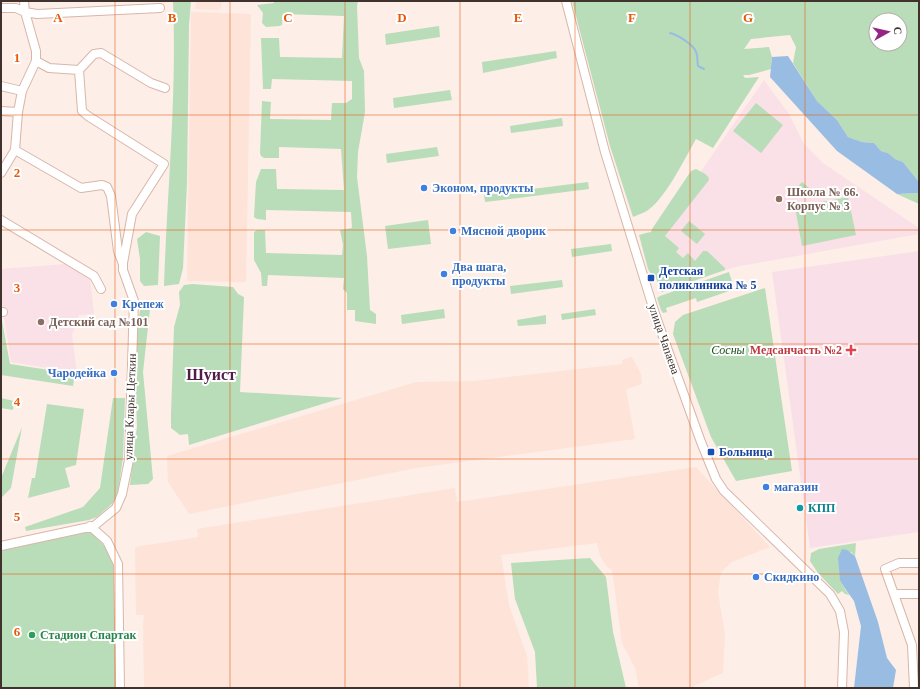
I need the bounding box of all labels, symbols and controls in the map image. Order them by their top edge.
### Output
text: A [53,10,63,25]
text: B [168,10,177,25]
text: C [283,10,293,25]
text: D [397,10,407,25]
text: E [514,10,522,25]
text: F [628,10,636,25]
text: G [743,10,753,25]
north arrow [868,12,908,52]
text: С [891,26,904,35]
text: 1 [14,50,20,65]
text: 2 [14,165,20,180]
place label: Эконом, продукты [432,181,534,195]
marker: Эконом, продукты [419,183,429,193]
place label: Школа № 66. Корпус № 3 [787,185,859,213]
marker: Школа № 66. Корпус № 3 [774,194,784,204]
place label: Мясной дворик [461,224,546,238]
marker: Мясной дворик [448,226,458,236]
place label: Два шага, продукты [452,260,506,288]
place label: Детская поликлиника № 5 [659,264,757,292]
marker: Два шага, продукты [439,269,449,279]
marker: Детская поликлиника № 5 [646,273,656,283]
text: 3 [14,280,21,295]
place label: Крепеж [122,297,164,311]
marker: Крепеж [109,299,119,309]
street label: улица Чапаева [645,302,683,377]
place label: Детский сад №101 [49,315,148,329]
marker: Детский сад №101 [36,317,46,327]
park label: Сосны [711,343,745,357]
place label: Медсанчасть №2 [750,343,842,357]
marker: Медсанчасть №2 [845,344,857,356]
street label: улица Клары Цеткин [121,353,139,461]
place label: Чародейка [48,366,106,380]
district label: Шуист [186,366,236,384]
marker: Чародейка [109,368,119,378]
text: 4 [14,394,21,409]
place label: Больница [719,445,773,459]
marker: Больница [706,447,716,457]
place label: магазин [774,480,818,494]
marker: магазин [761,482,771,492]
place label: КПП [808,501,836,515]
marker: КПП [795,503,805,513]
text: 5 [14,509,21,524]
place label: Скидкино [764,570,819,584]
marker: Скидкино [751,572,761,582]
text: 6 [14,624,21,639]
place label: Стадион Спартак [40,628,137,642]
marker: Стадион Спартак [27,630,37,640]

